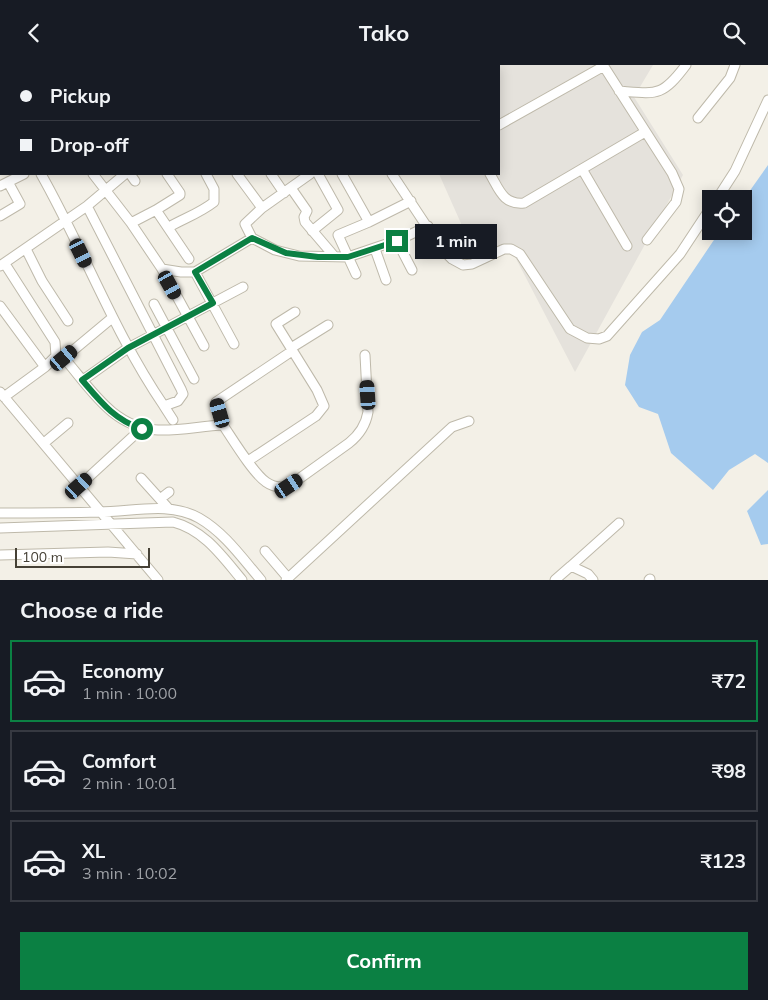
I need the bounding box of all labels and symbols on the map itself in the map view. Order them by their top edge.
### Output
callout: 1 min [414,223,497,259]
route end [386,230,408,252]
car [67,236,94,270]
car [156,268,183,302]
car [47,343,80,373]
car [359,380,376,410]
car [208,397,231,429]
route start [131,418,153,440]
car [62,470,95,502]
car [272,471,305,501]
scale bar [15,545,150,568]

